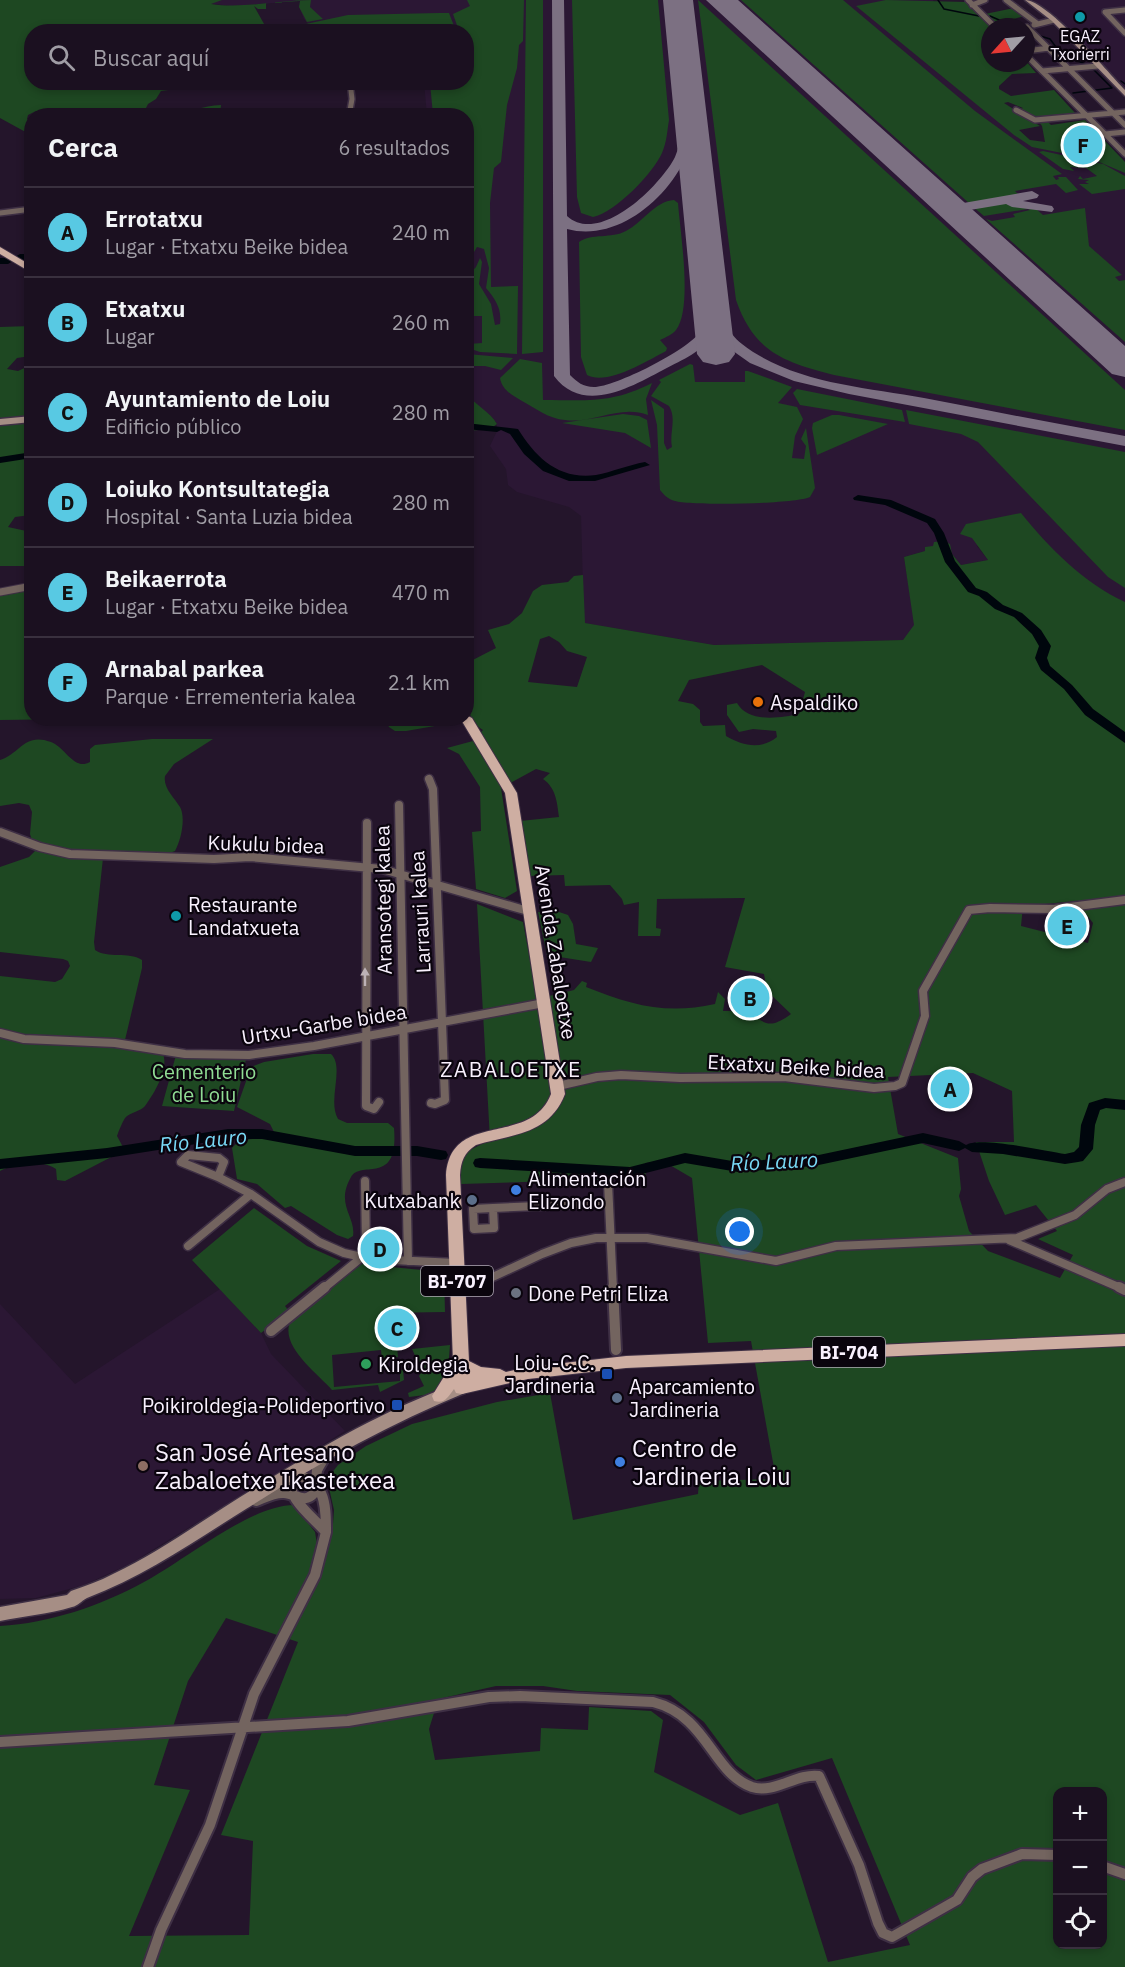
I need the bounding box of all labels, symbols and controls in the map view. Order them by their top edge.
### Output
marker: EGAZ Txorierri [1073,10,1087,24]
north arrow [981,18,1035,72]
search box [24,24,474,90]
place label: EGAZ Txorierri [1050,26,1110,64]
icon: search [45,41,78,74]
text: Buscar aquí [93,43,209,72]
pin: F [1064,122,1102,168]
text: Cerca [48,130,118,164]
text: 6 resultados [338,134,450,161]
text: Errotatxu [105,204,203,233]
text: A [61,219,74,246]
text: 240 m [392,219,450,246]
text: Lugar · Etxatxu Beike bidea [105,233,348,260]
text: Etxatxu [105,294,185,323]
text: B [61,309,74,336]
text: 260 m [392,309,450,336]
text: Lugar [105,323,155,350]
text: Ayuntamiento de Loiu [105,384,330,413]
text: C [61,399,74,426]
text: 280 m [392,399,450,426]
text: Edificio público [105,413,242,440]
text: Loiuko Kontsultategia [105,474,330,503]
text: D [61,489,74,516]
text: 280 m [392,489,450,516]
text: Hospital · Santa Luzia bidea [105,503,353,530]
text: Beikaerrota [105,564,227,593]
text: E [61,579,74,606]
text: 470 m [392,579,450,606]
text: Lugar · Etxatxu Beike bidea [105,593,348,620]
text: Arnabal parkea [105,654,264,683]
text: F [62,669,73,696]
text: 2.1 km [388,669,450,696]
text: Parque · Errementeria kalea [105,683,356,710]
place label: Aspaldiko [770,689,858,716]
marker: Aspaldiko [751,695,765,709]
street label: Aransotegi kalea [368,825,398,975]
street label: Kukulu bidea [207,828,325,860]
street label: Larrauri kalea [403,850,437,974]
street label: Avenida Zabaloetxe [529,863,583,1041]
place label: Restaurante Landatxueta [188,891,300,941]
pin: E [1048,904,1086,948]
marker: Restaurante Landatxueta [169,909,183,923]
one-way arrow [360,968,370,987]
pin: B [730,976,770,1020]
street label: Urtxu-Garbe bidea [239,998,409,1050]
street label: Etxatxu Beike bidea [707,1048,886,1084]
district label: ZABALOETXE [440,1055,582,1083]
park label: Cementerio de Loiu [152,1058,256,1108]
pin: A [930,1066,970,1112]
water label: Río Lauro [158,1121,248,1159]
water label: Río Lauro [729,1145,819,1177]
place label: Alimentación Elizondo [528,1165,646,1215]
marker: Alimentación Elizondo [509,1183,523,1197]
place label: Kutxabank [364,1187,460,1214]
marker: Kutxabank [465,1193,479,1207]
your location [725,1217,754,1246]
pin: D [360,1226,400,1272]
road number: BI-707 [421,1266,493,1296]
place label: Done Petri Eliza [528,1280,669,1307]
marker: Done Petri Eliza [509,1286,523,1300]
pin: C [378,1306,416,1350]
road number: BI-704 [813,1337,885,1367]
place label: Loiu-C.C. Jardineria [505,1349,595,1399]
place label: Kiroldegia [378,1351,469,1378]
marker: Kiroldegia [359,1357,373,1371]
marker: Loiu-C.C. Jardineria [600,1367,614,1381]
place label: Aparcamiento Jardineria [629,1373,755,1423]
marker: Aparcamiento Jardineria [610,1391,624,1405]
place label: Poikiroldegia-Polideportivo [142,1392,385,1419]
marker: Poikiroldegia-Polideportivo [390,1398,404,1412]
place label: Centro de Jardineria Loiu [632,1432,791,1492]
place label: San José Artesano Zabaloetxe Ikastetxea [155,1436,395,1496]
marker: Centro de Jardineria Loiu [613,1455,627,1469]
marker: San José Artesano Zabaloetxe Ikastetxea [136,1459,150,1473]
map controls [1053,1787,1107,1949]
button: + [1053,1787,1107,1841]
button: − [1053,1841,1107,1895]
button: locate [1053,1895,1107,1949]

